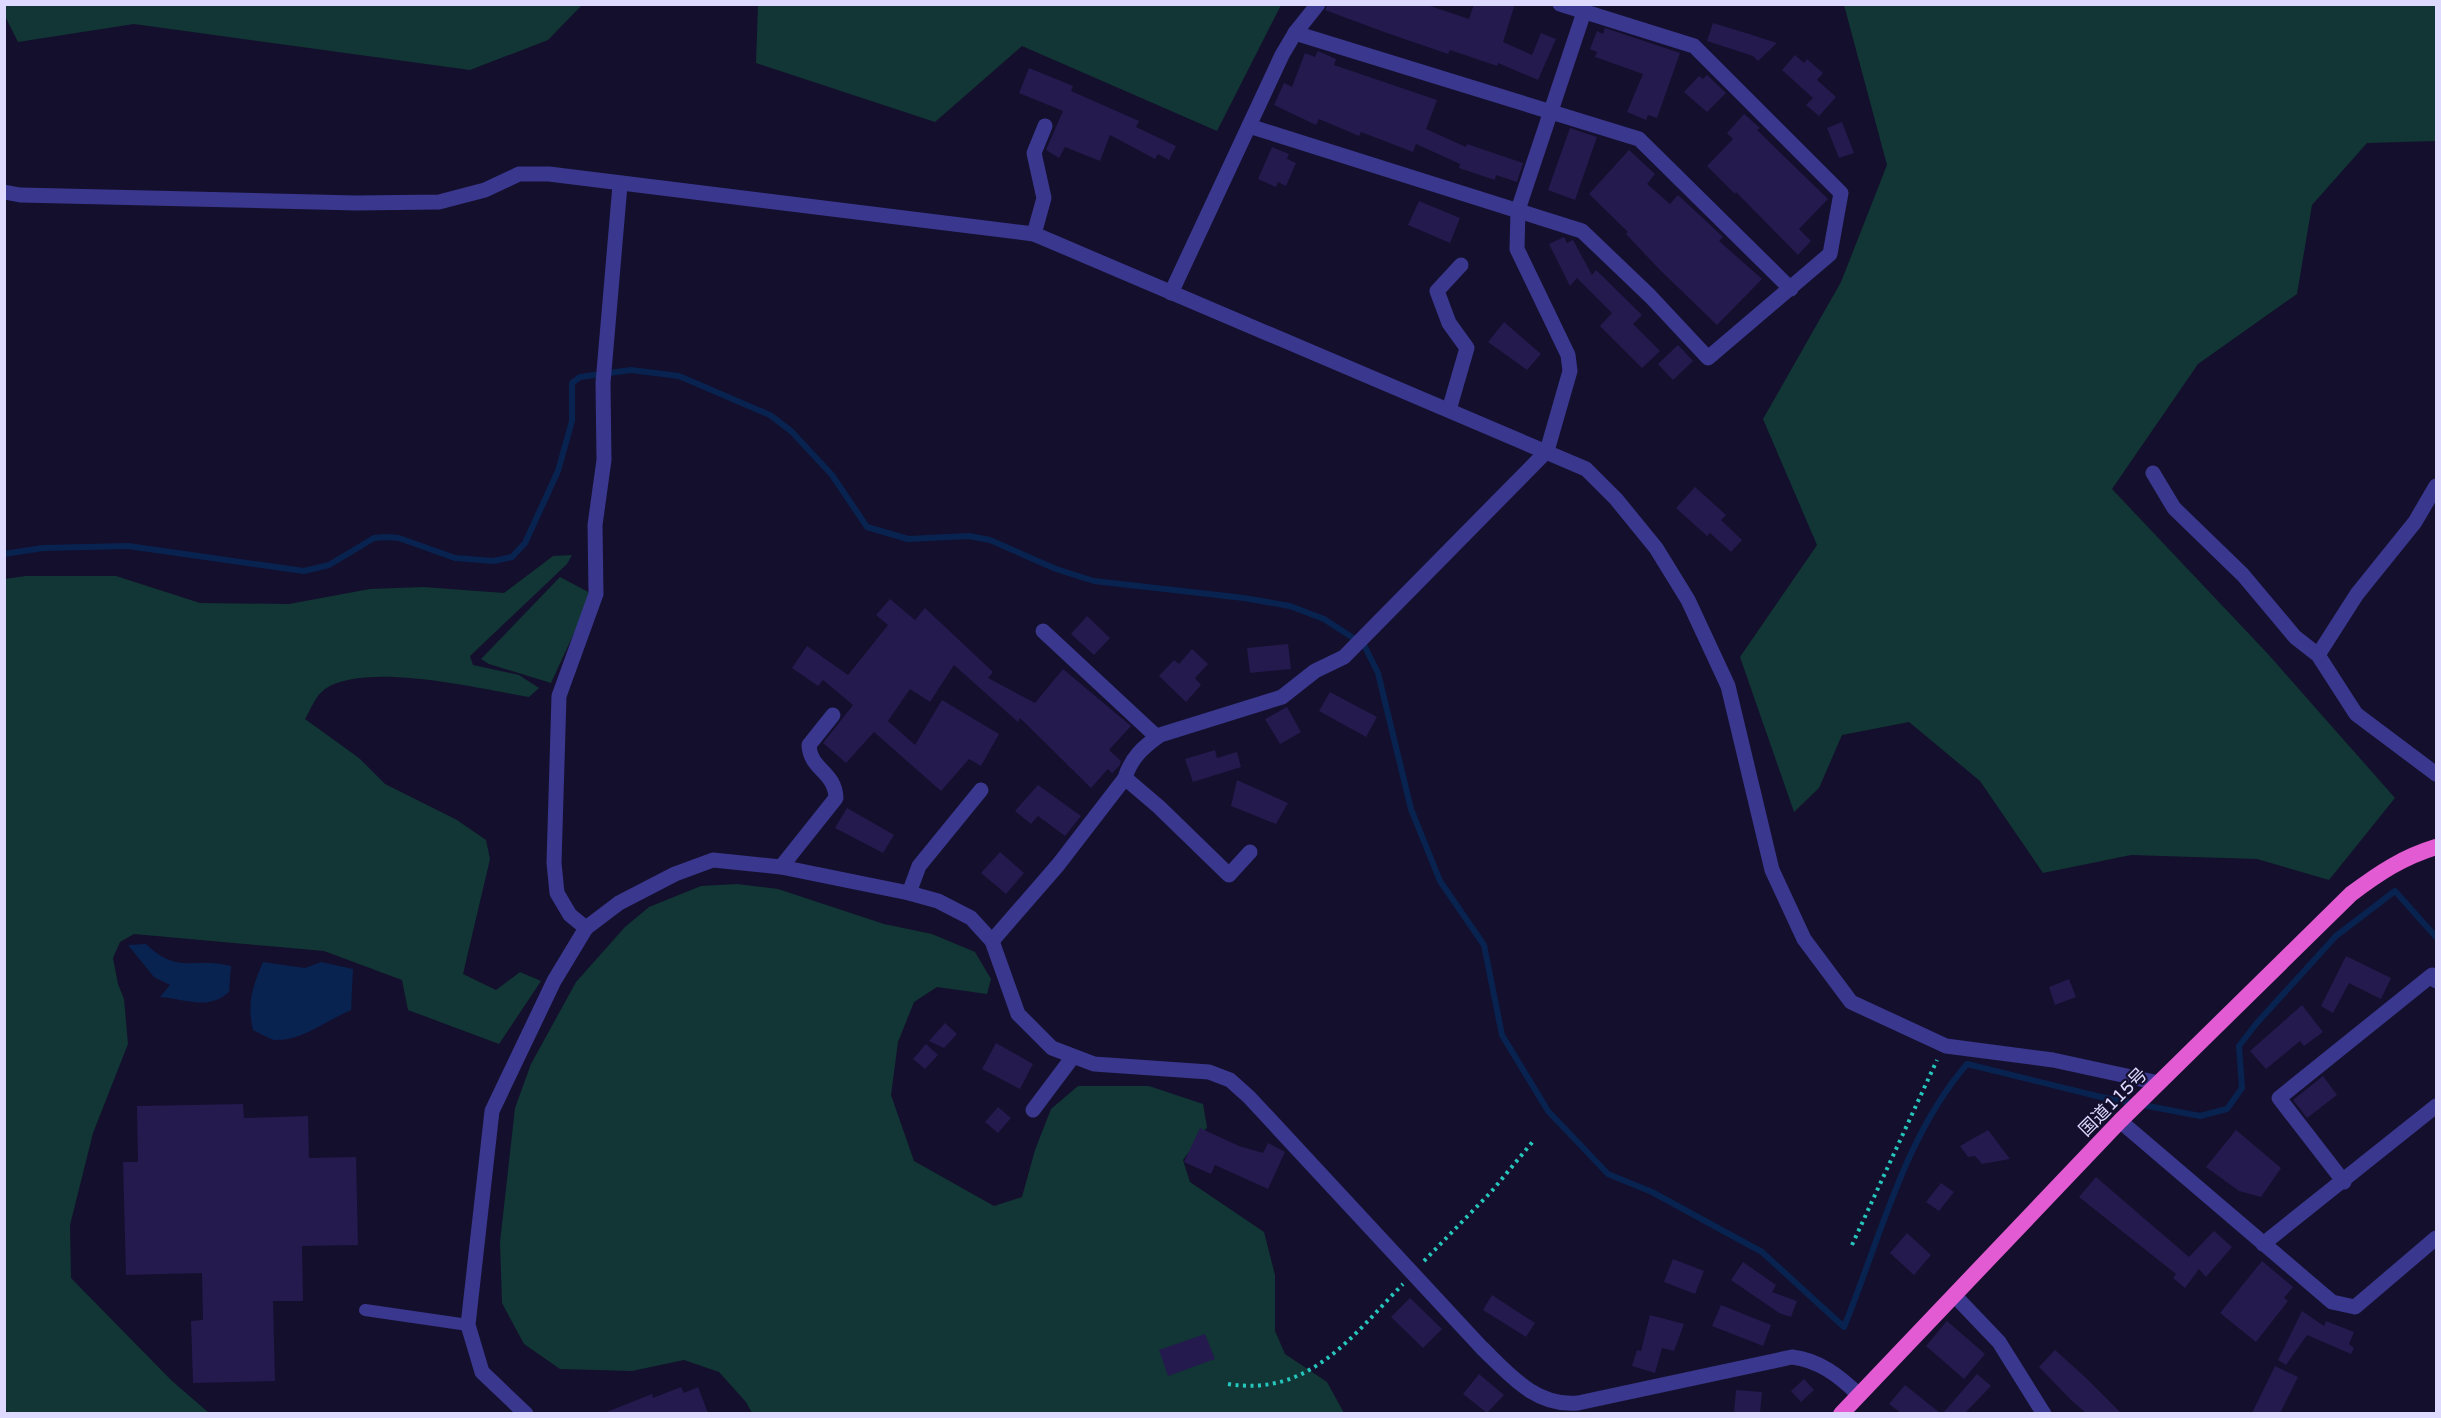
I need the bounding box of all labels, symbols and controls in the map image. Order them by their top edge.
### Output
street label: 国道115号 [2074,1063,2152,1141]

